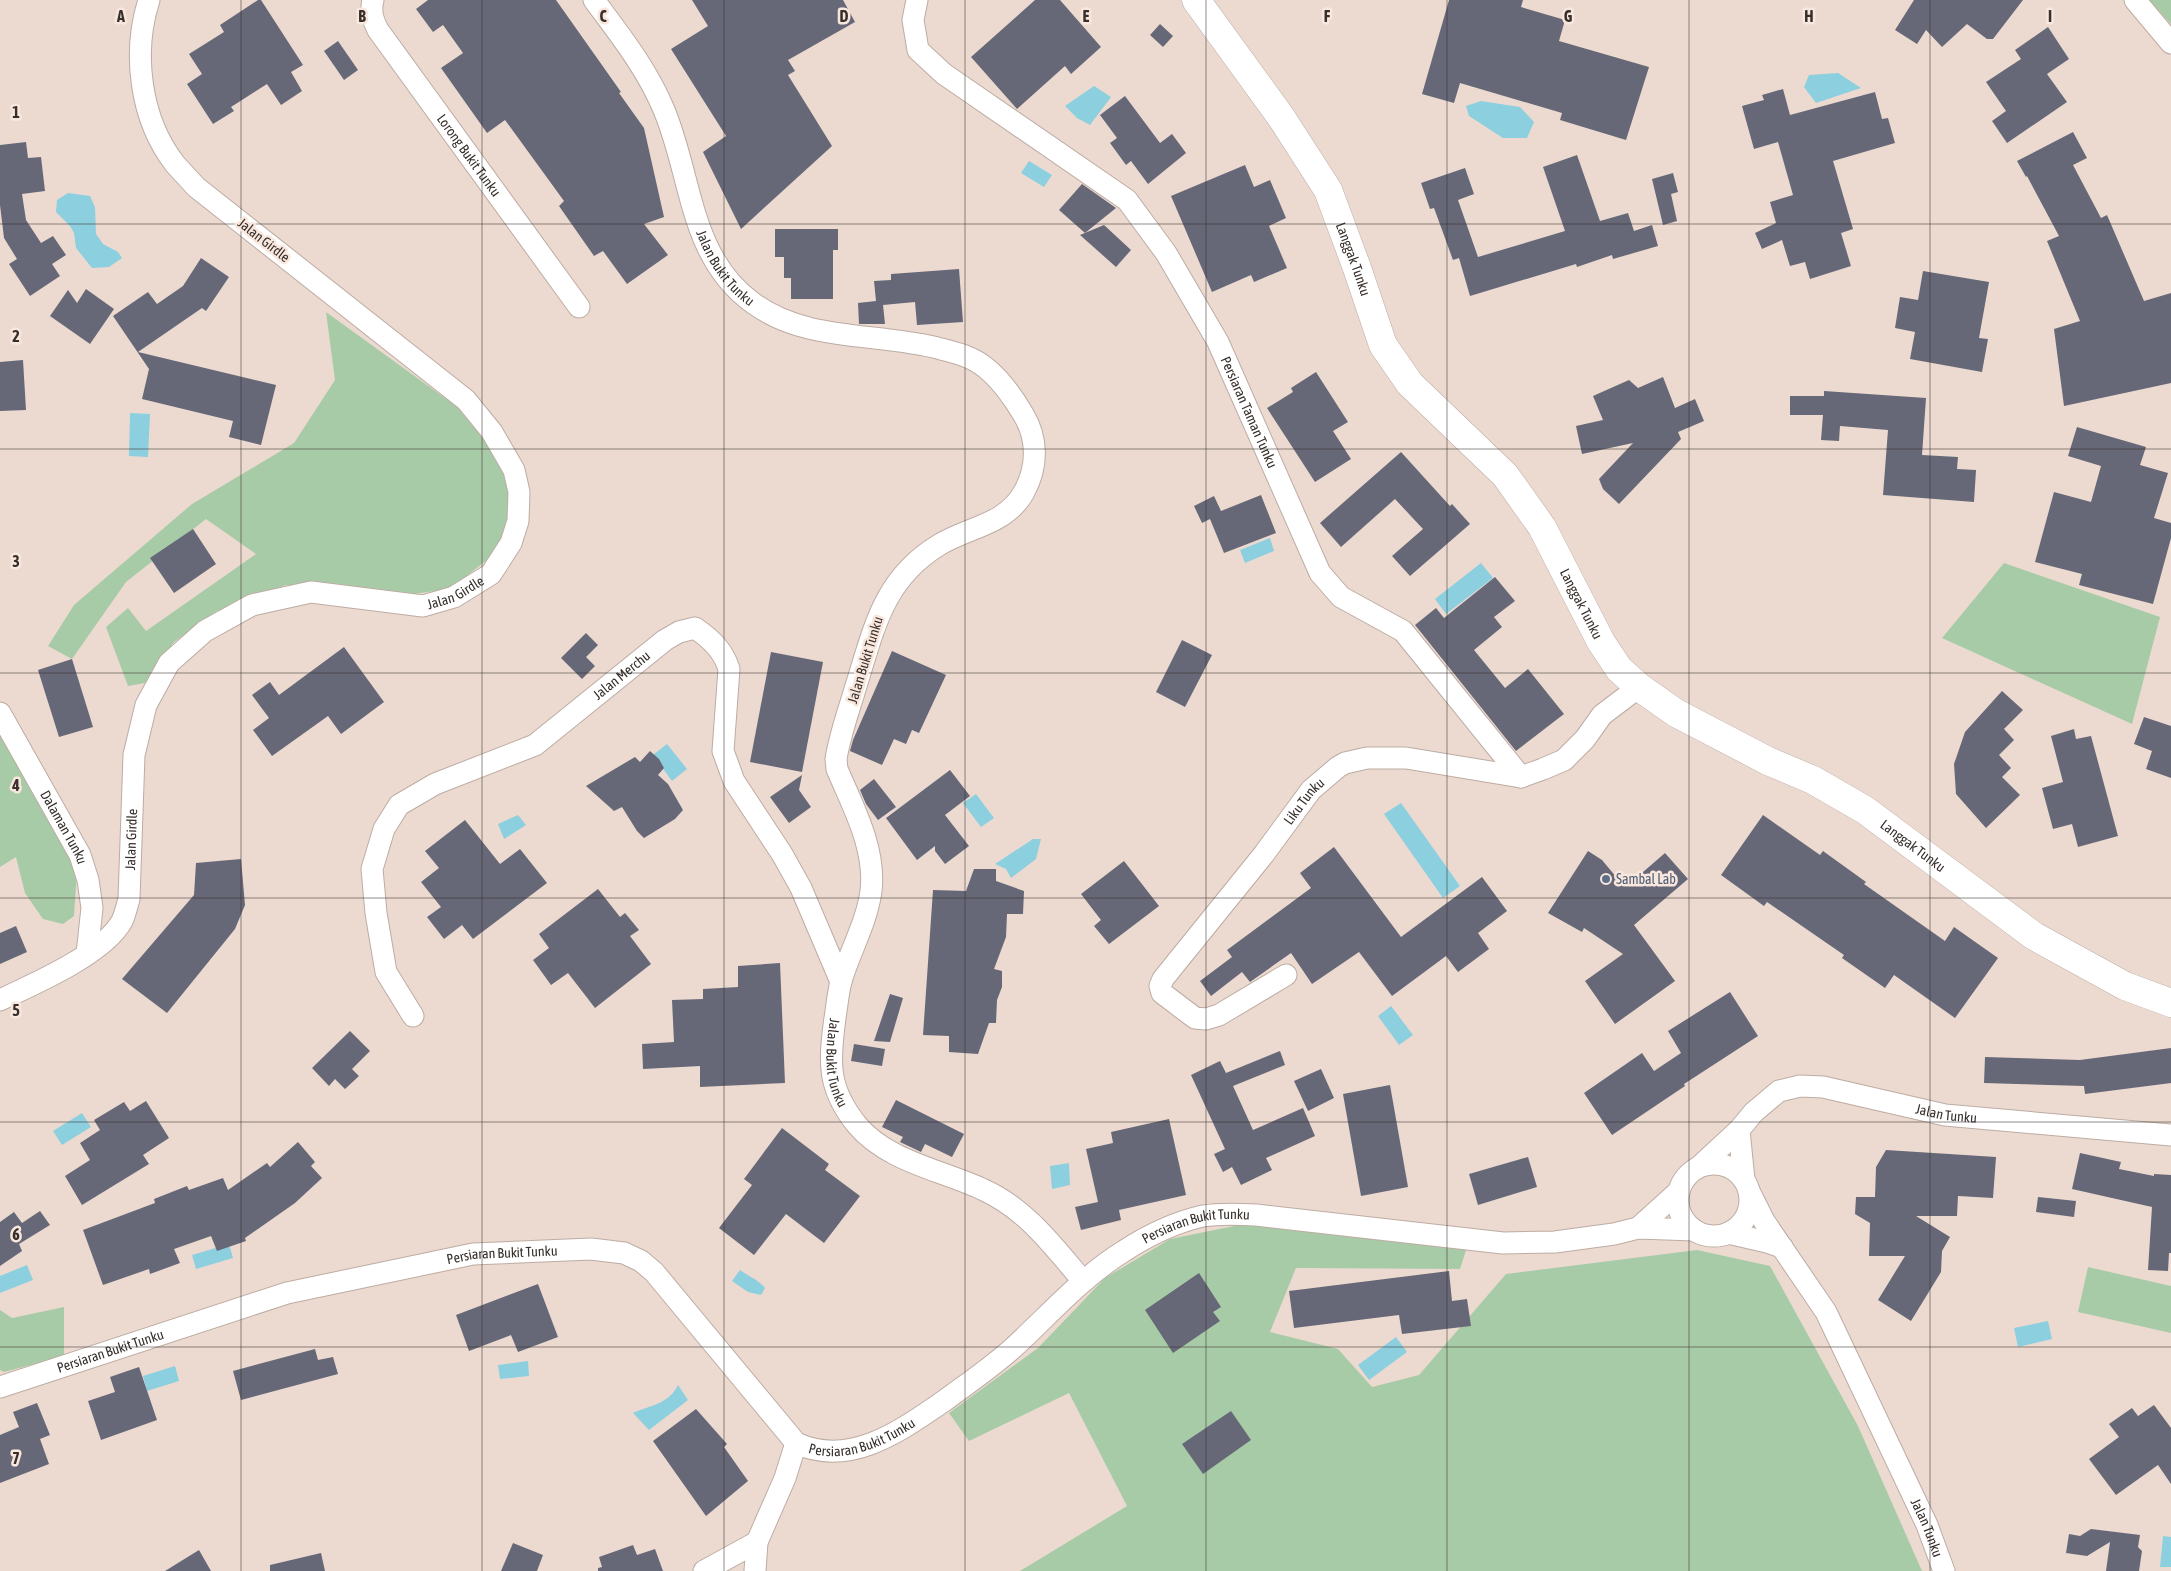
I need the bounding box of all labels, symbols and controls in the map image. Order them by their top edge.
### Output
text: A [116,7,125,25]
text: B [358,7,366,25]
text: C [599,7,607,25]
text: D [840,7,849,25]
text: E [1083,7,1090,25]
text: F [1324,7,1331,25]
text: G [1564,7,1573,25]
text: H [1804,7,1814,25]
text: I [2048,7,2052,25]
text: 1 [12,103,20,121]
street label: Lorong Bukit Tunku [434,111,504,200]
street label: Jalan Girdle [235,215,293,265]
street label: Langgak Tunku [1333,220,1374,298]
street label: Jalan Bukit Tunku [693,228,757,309]
text: 2 [12,327,20,345]
street label: Persiaran Taman Tunku [1217,354,1281,470]
text: 3 [12,552,20,570]
street label: Langgak Tunku [1557,566,1606,642]
street label: Jalan Girdle [425,572,487,612]
street label: Jalan Bukit Tunku [844,615,886,705]
street label: Jalan Merchu [590,647,653,703]
street label: Liku Tunku [1280,774,1327,828]
text: 4 [11,776,20,794]
street label: Dalaman Tunku [37,788,90,866]
street label: Jalan Girdle [122,808,140,870]
street label: Langgak Tunku [1877,816,1948,875]
place label: Sambal Lab [1616,871,1676,887]
marker: Sambal Lab [1600,873,1612,885]
text: 5 [12,1001,20,1019]
street label: Jalan Bukit Tunku [823,1017,851,1110]
street label: Jalan Tunku [1914,1101,1978,1126]
street label: Persiaran Bukit Tunku [1139,1206,1250,1247]
text: 6 [12,1225,20,1243]
street label: Persiaran Bukit Tunku [445,1242,558,1267]
street label: Persiaran Bukit Tunku [55,1326,166,1376]
street label: Persiaran Bukit Tunku [807,1415,918,1459]
text: 7 [12,1449,20,1467]
street label: Jalan Tunku [1908,1496,1946,1559]

